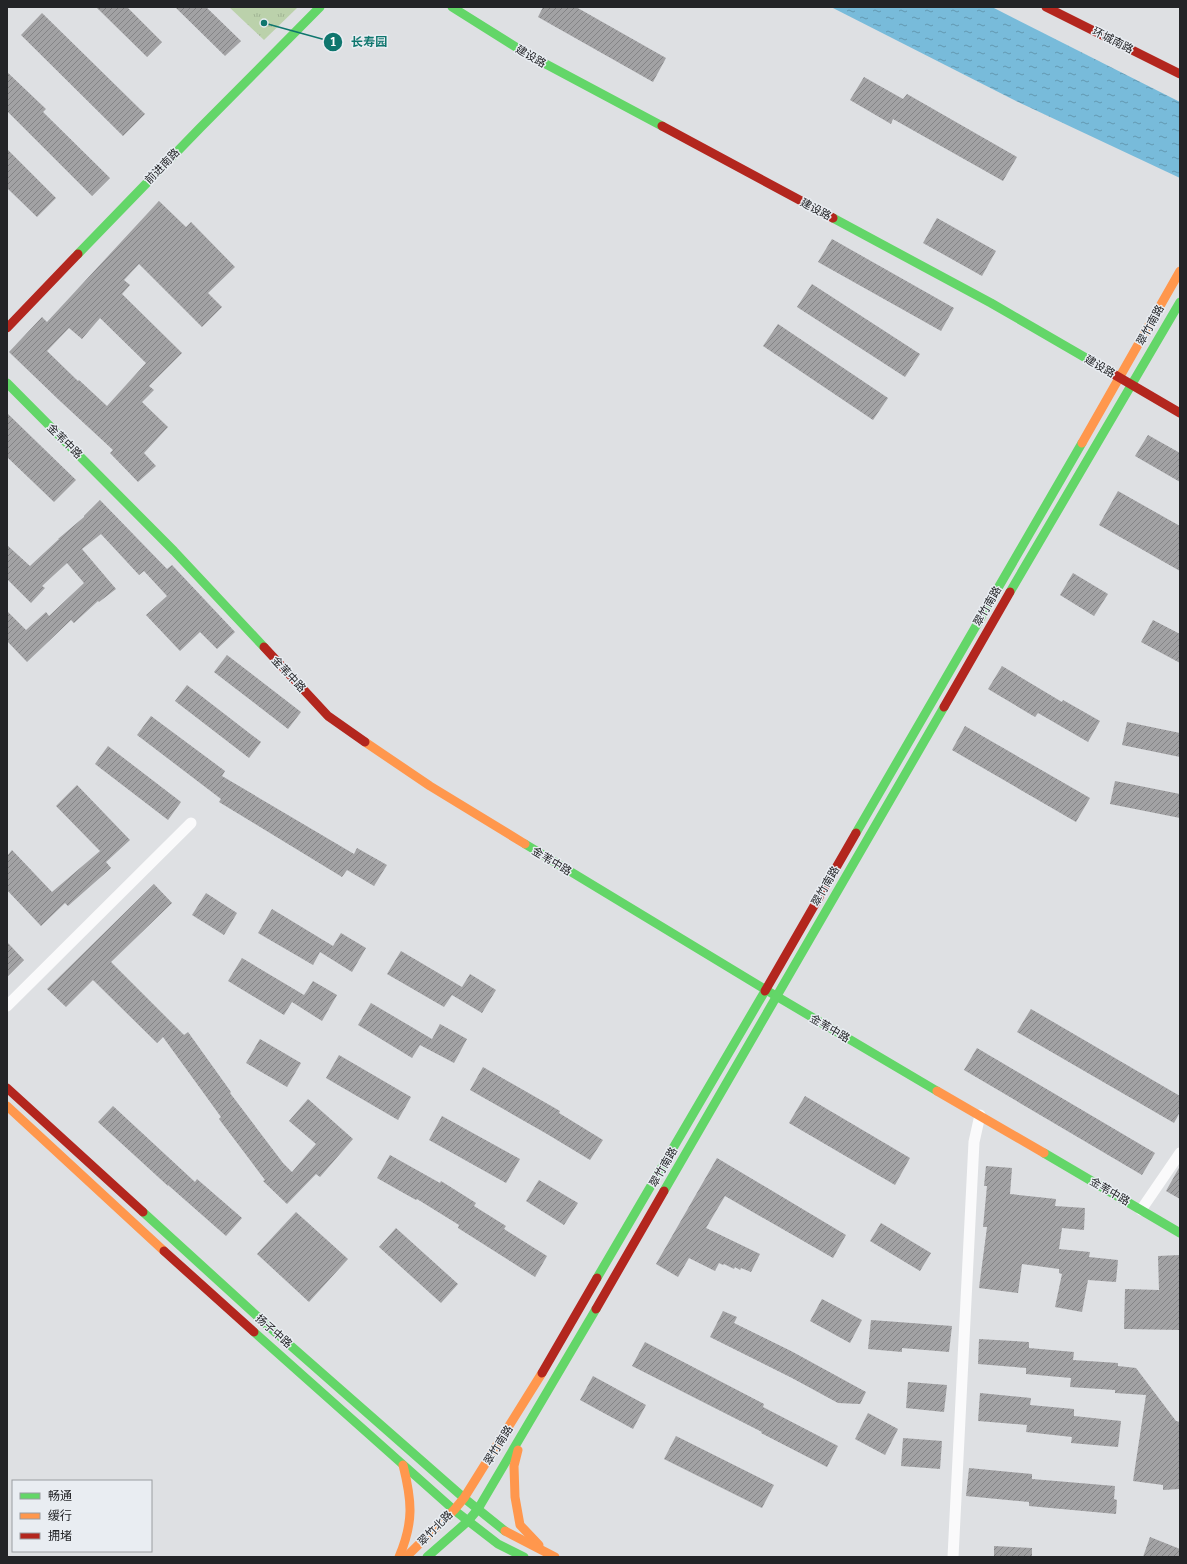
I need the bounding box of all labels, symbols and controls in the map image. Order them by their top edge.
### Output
street label: 环城南路 [1090,25,1135,56]
callout: 长寿园 [323,30,395,54]
text: 1 [330,35,336,49]
text: 长寿园 [351,35,387,49]
street label: 建设路 [513,43,548,70]
street label: 前进南路 [142,146,182,187]
street label: 建设路 [798,196,833,223]
street label: 翠竹南路 [1134,303,1167,348]
street label: 建设路 [1082,353,1117,380]
street label: 金苇中路 [44,421,85,462]
street label: 翠竹南路 [971,584,1004,629]
street label: 金苇中路 [269,654,308,695]
street label: 金苇中路 [530,845,574,878]
street label: 翠竹南路 [809,864,842,909]
street label: 金苇中路 [807,1012,852,1045]
street label: 翠竹南路 [647,1145,680,1190]
street label: 金苇中路 [1087,1175,1132,1208]
street label: 扬子中路 [253,1312,295,1351]
street label: 翠竹南路 [481,1423,516,1467]
legend [12,1480,152,1552]
text: 畅通 [48,1489,72,1503]
street label: 翠竹北路 [415,1508,456,1549]
text: 缓行 [48,1509,72,1523]
text: 拥堵 [48,1529,72,1543]

